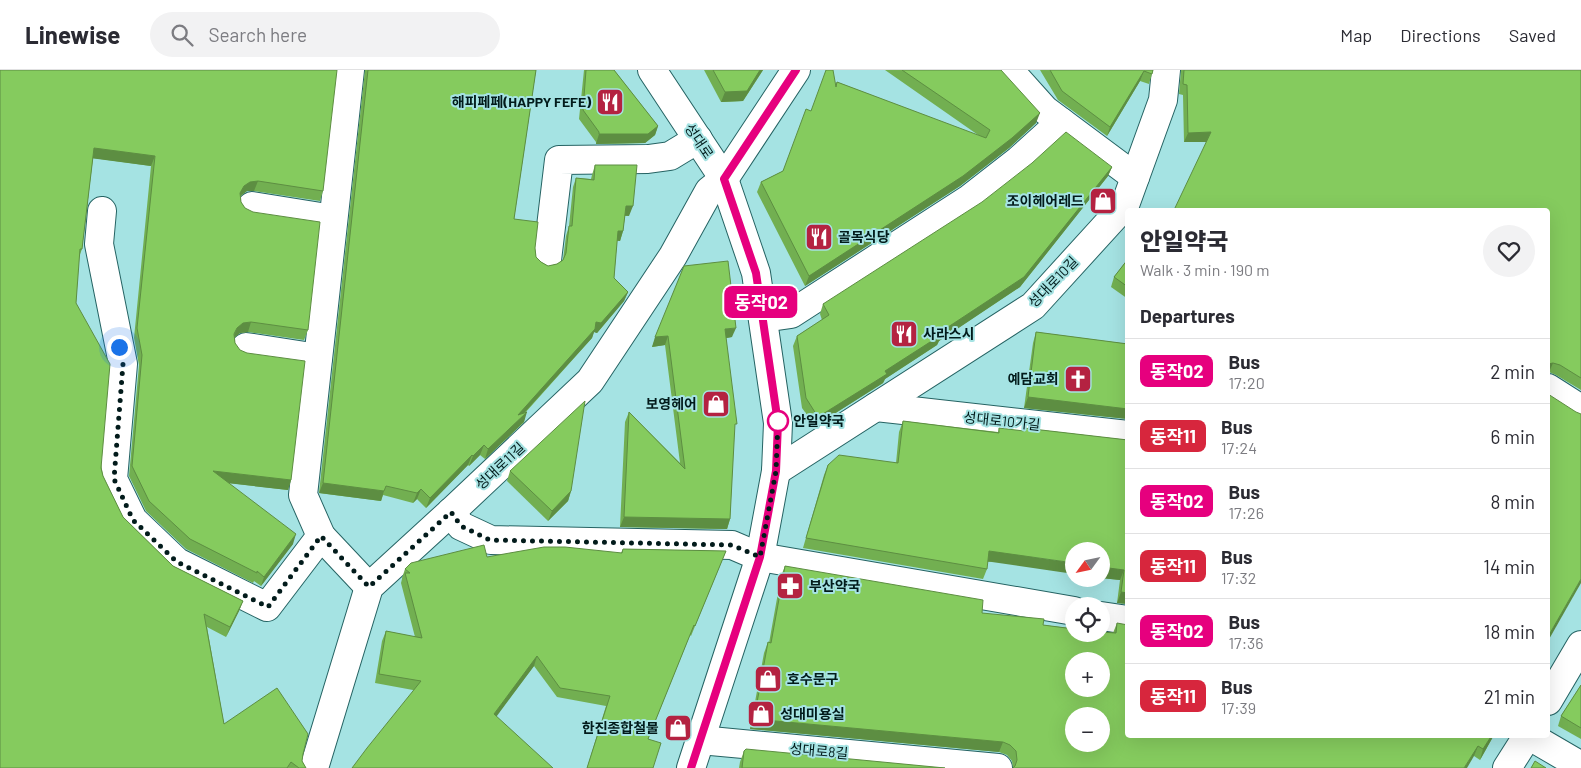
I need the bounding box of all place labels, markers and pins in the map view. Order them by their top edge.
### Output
restaurant icon: 해피페페(HAPPY FEFE) [595,87,625,117]
place label: 해피페페(HAPPY FEFE) [452,93,591,110]
shop icon: 조이헤어레드 [1088,186,1118,216]
place label: 조이헤어레드 [1007,192,1084,209]
restaurant icon: 골목식당 [804,222,834,252]
place label: 골목식당 [838,228,890,245]
restaurant icon: 사라스시 [889,319,919,349]
place label: 사라스시 [923,325,975,342]
church icon: 예담교회 [1063,364,1093,394]
place label: 예담교회 [1007,370,1059,387]
shop icon: 보영헤어 [701,389,731,419]
place label: 보영헤어 [645,395,697,412]
marker: 안일약국 [767,410,789,432]
place label: 안일약국 [793,412,845,429]
pharmacy icon: 부산약국 [775,571,805,601]
place label: 부산약국 [809,577,861,594]
shop icon: 호수문구 [753,664,783,694]
place label: 호수문구 [787,670,839,687]
shop icon: 성대미용실 [746,699,776,729]
place label: 성대미용실 [780,705,844,722]
shop icon: 한진종합철물 [663,713,693,743]
place label: 한진종합철물 [582,719,659,736]

